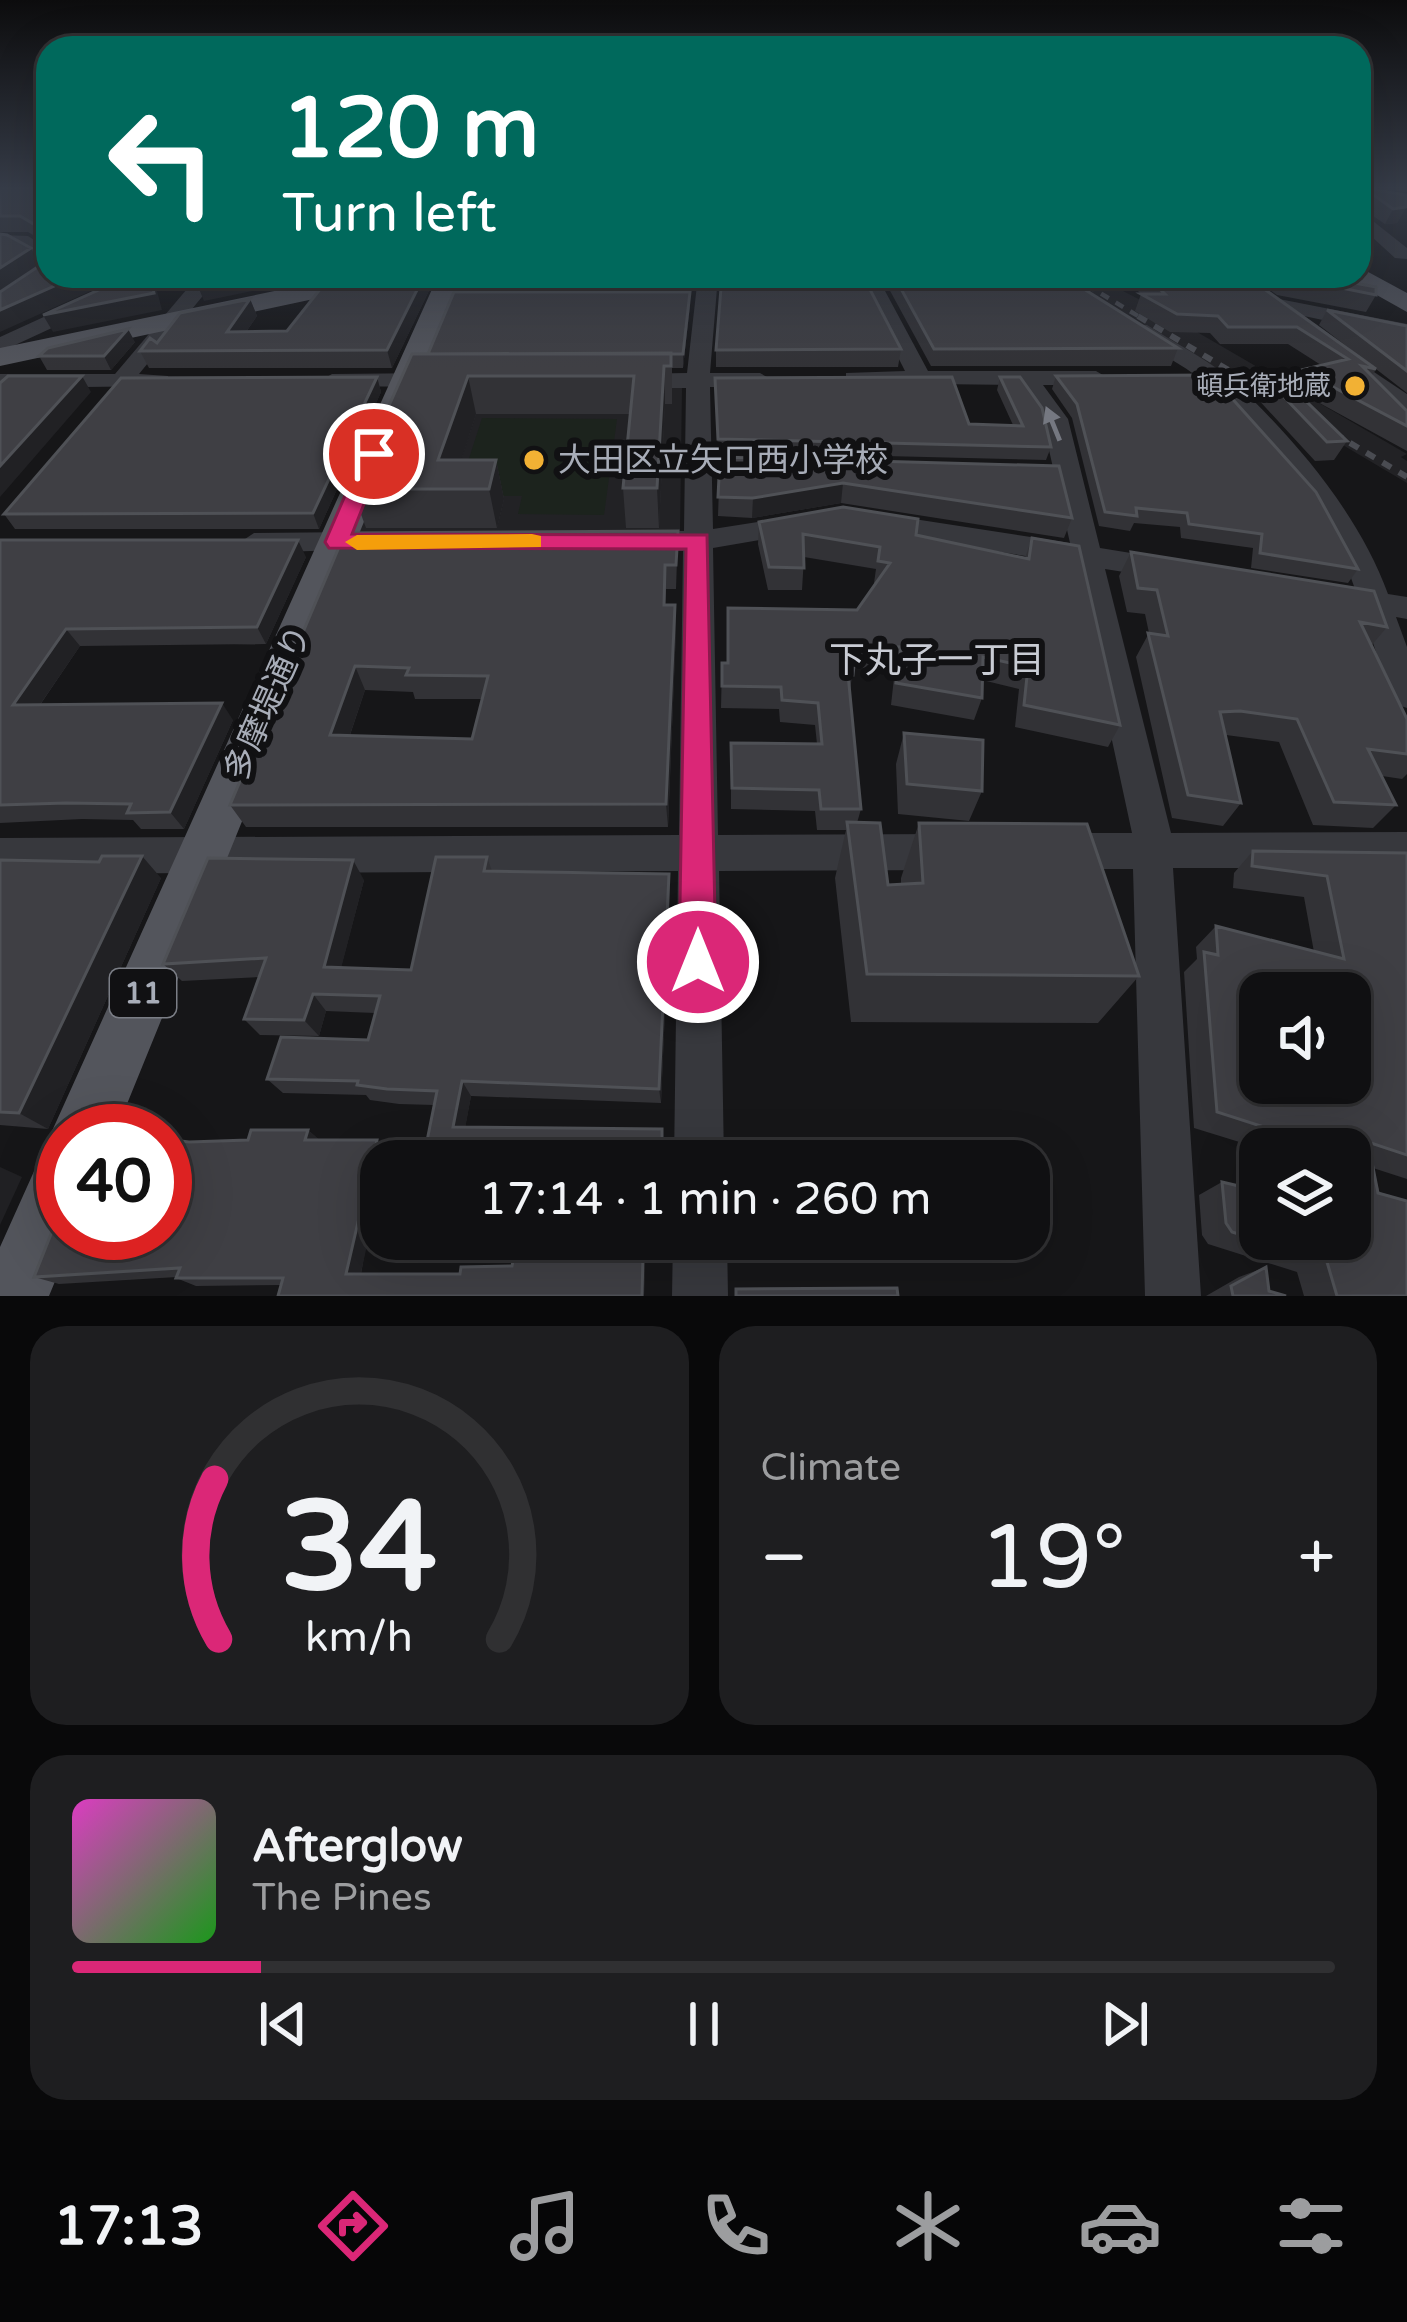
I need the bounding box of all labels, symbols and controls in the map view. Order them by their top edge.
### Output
text: 120 m [282,79,539,180]
icon: left [84,84,240,240]
text: Turn left [282,181,497,246]
place label: 頓兵衛地蔵 [1196,370,1331,403]
marker: 頓兵衛地蔵 [1342,373,1368,399]
pin [323,403,425,505]
one-way arrow [1043,406,1062,442]
icon: arrive [341,421,407,487]
place label: 大田区立矢口西小学校 [558,441,888,480]
marker: 大田区立矢口西小学校 [521,447,547,473]
street label: 多摩堤通り [217,620,319,786]
district label: 下丸子一丁目 [829,639,1045,682]
position arrow [635,899,761,1025]
road number: 11 [110,969,176,1017]
map controls [1239,972,1371,1260]
button: sound [1239,972,1371,1104]
speed limit sign: 40 [36,1104,192,1260]
button: layers [1239,1128,1371,1260]
text: 17:14 · 1 min · 260 m [479,1173,931,1227]
text: Climate [761,1444,901,1491]
text: 34 [281,1473,438,1624]
text: 19° [979,1504,1126,1613]
text: − [761,1518,808,1598]
text: + [1298,1518,1335,1598]
text: km/h [305,1611,413,1662]
text: Afterglow [252,1820,463,1874]
text: The Pines [252,1874,432,1921]
icon: previous [250,1991,316,2057]
icon: pause [671,1991,737,2057]
icon: next [1092,1991,1158,2057]
icon: directions [311,2184,395,2268]
icon: music [503,2184,587,2268]
icon: phone [694,2184,778,2268]
icon: climate [886,2184,970,2268]
icon: car [1078,2184,1162,2268]
icon: filters [1269,2184,1353,2268]
text: 17:13 [54,2194,204,2259]

